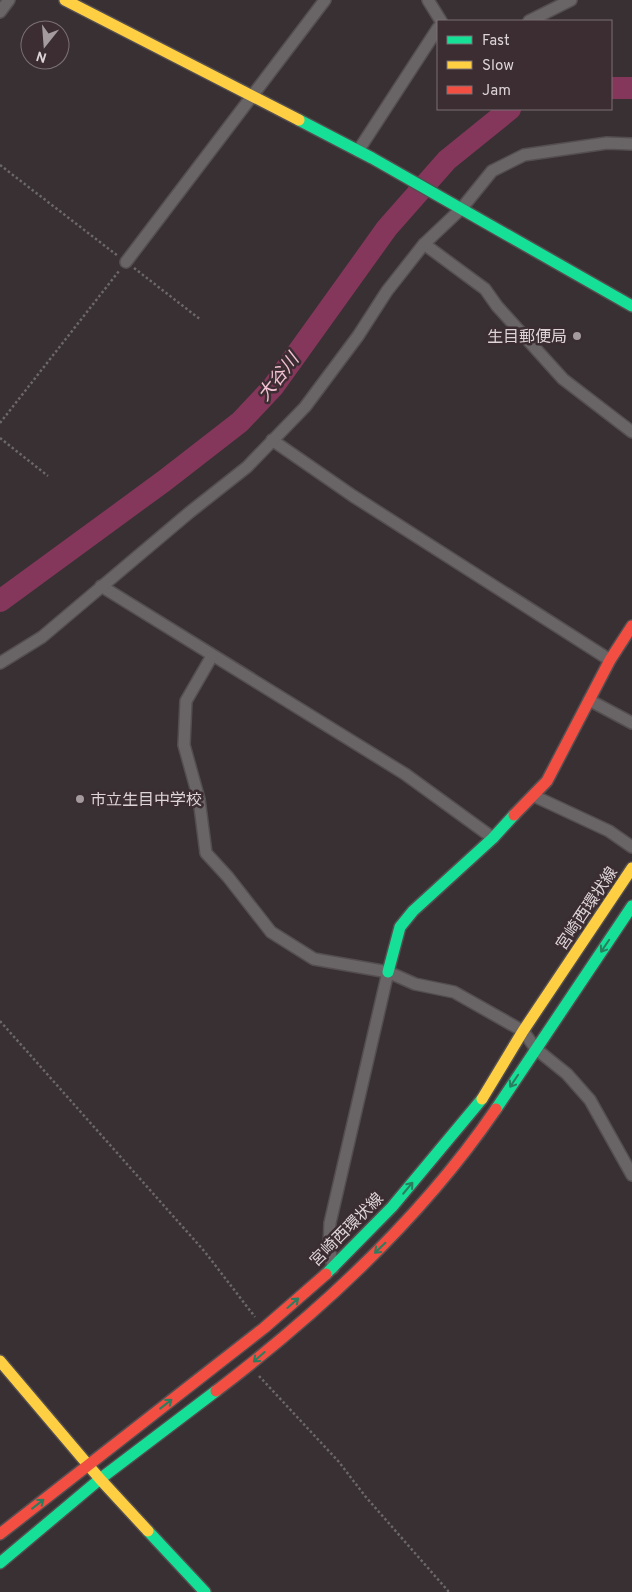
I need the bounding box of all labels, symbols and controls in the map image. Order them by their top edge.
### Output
north arrow [20,20,70,70]
legend [437,20,612,110]
text: Fast [482,32,510,51]
text: N [34,46,49,66]
text: Slow [482,57,514,76]
text: Jam [482,82,511,101]
place label: 生目郵便局 [487,328,567,348]
marker: 生目郵便局 [571,330,583,342]
water label: 大谷川 [253,348,306,406]
place label: 市立生目中学校 [90,791,202,811]
marker: 市立生目中学校 [74,793,86,805]
street label: 宮崎西環状線 [553,864,623,955]
one-way arrow [600,939,610,953]
one-way arrow [509,1074,519,1088]
one-way arrow [402,1182,413,1195]
street label: 宮崎西環状線 [306,1189,388,1271]
one-way arrow [374,1242,387,1254]
one-way arrow [287,1297,300,1308]
one-way arrow [253,1351,266,1363]
one-way arrow [159,1399,173,1409]
one-way arrow [31,1499,45,1509]

